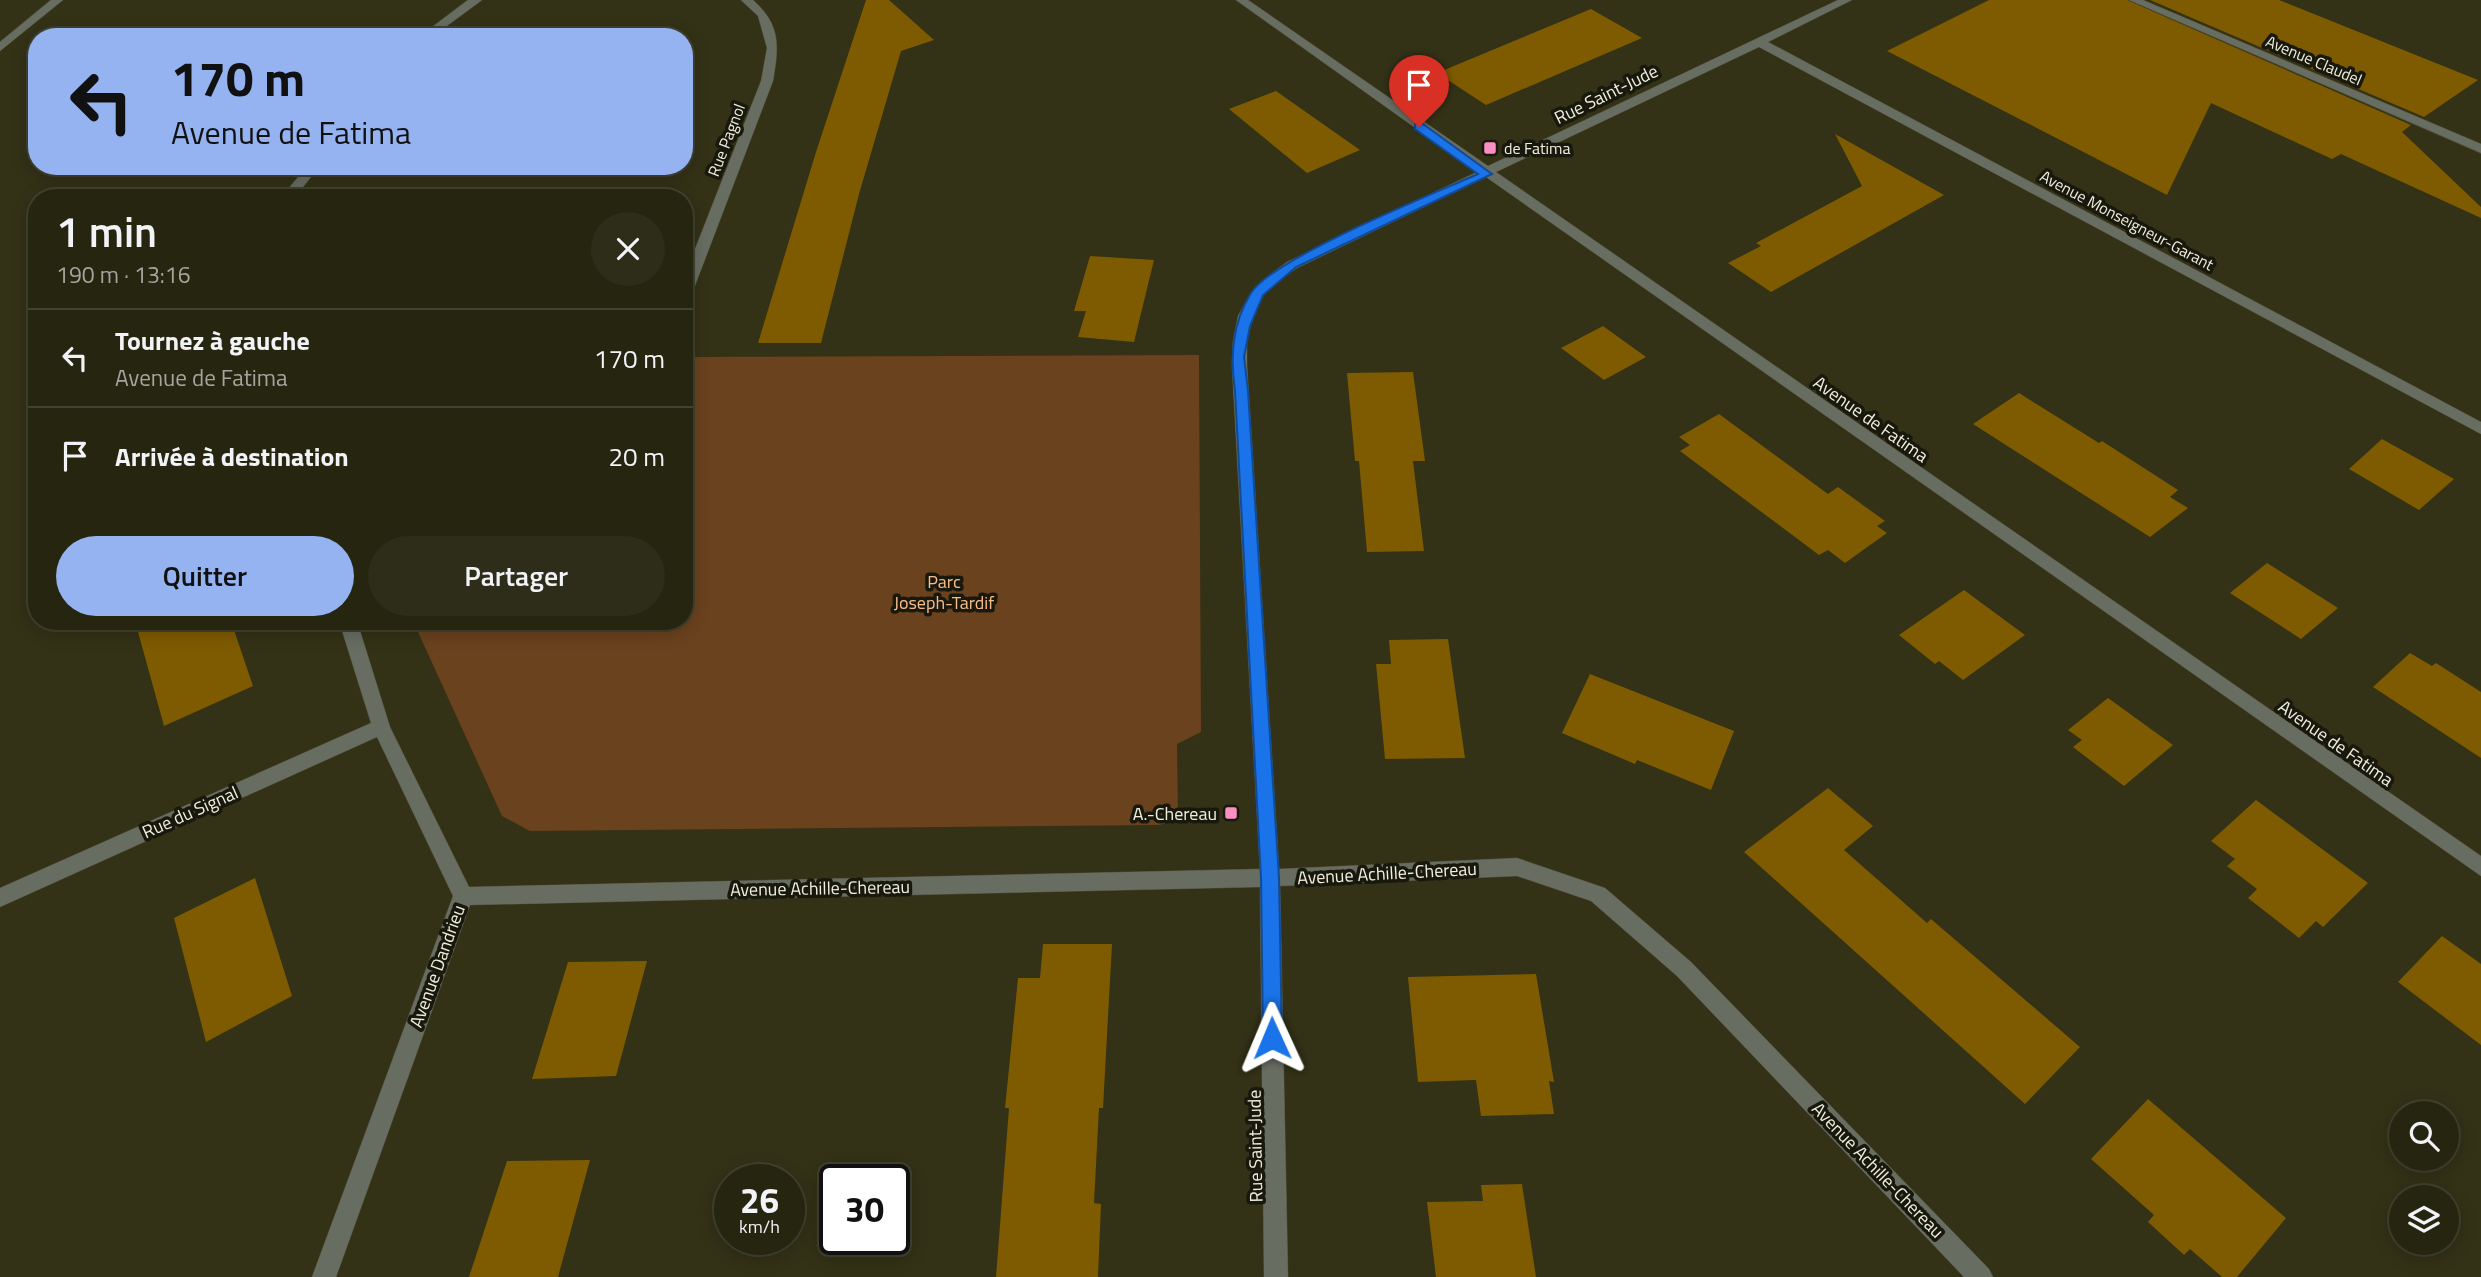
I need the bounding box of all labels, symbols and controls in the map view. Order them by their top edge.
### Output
street label: Avenue Claudel [2262,29,2366,91]
text: 170 m [171,40,305,115]
pin [1389,55,1449,127]
icon: left [56,56,147,147]
street label: Rue Saint-Jude [1549,57,1663,131]
icon: arrive [1400,66,1438,104]
street label: Rue Pagnol [701,100,751,180]
text: Avenue de Fatima [171,108,411,156]
place label: de Fatima [1504,136,1570,160]
marker: de Fatima [1482,140,1498,156]
street label: Avenue Monseigneur-Garant [2036,164,2219,276]
text: 1 min [56,199,157,263]
button: close [591,212,665,286]
text: 190 m · 13:16 [56,257,191,292]
text: Tournez à gauche [115,321,310,360]
icon: left [56,339,94,377]
text: 170 m [594,339,665,378]
text: Avenue de Fatima [115,360,288,395]
street label: Avenue de Fatima [1808,369,1934,469]
icon: arrive [56,437,94,475]
text: Arrivée à destination [115,437,349,476]
text: 20 m [608,437,665,476]
button: Quitter [56,536,354,616]
button: Partager [368,536,665,616]
park label: Parc Joseph-Tardif [894,568,994,616]
street label: Avenue de Fatima [2273,693,2399,793]
street label: Rue du Signal [138,779,242,845]
place label: A.-Chereau [1133,800,1217,827]
marker: A.-Chereau [1223,805,1239,821]
street label: Avenue Achille-Chereau [1296,855,1478,891]
street label: Avenue Achille-Chereau [730,873,910,903]
street label: Avenue Dandrieu [402,901,472,1031]
position arrow [1235,1001,1309,1075]
street label: Rue Saint-Jude [1241,1089,1269,1203]
street label: Avenue Achille-Chereau [1806,1096,1950,1244]
map controls [2389,1101,2459,1255]
button: search [2389,1101,2459,1171]
speed limit sign: 30 [819,1164,910,1255]
text: 26 [740,1173,779,1227]
button: layers [2389,1185,2459,1255]
text: km/h [739,1213,780,1240]

